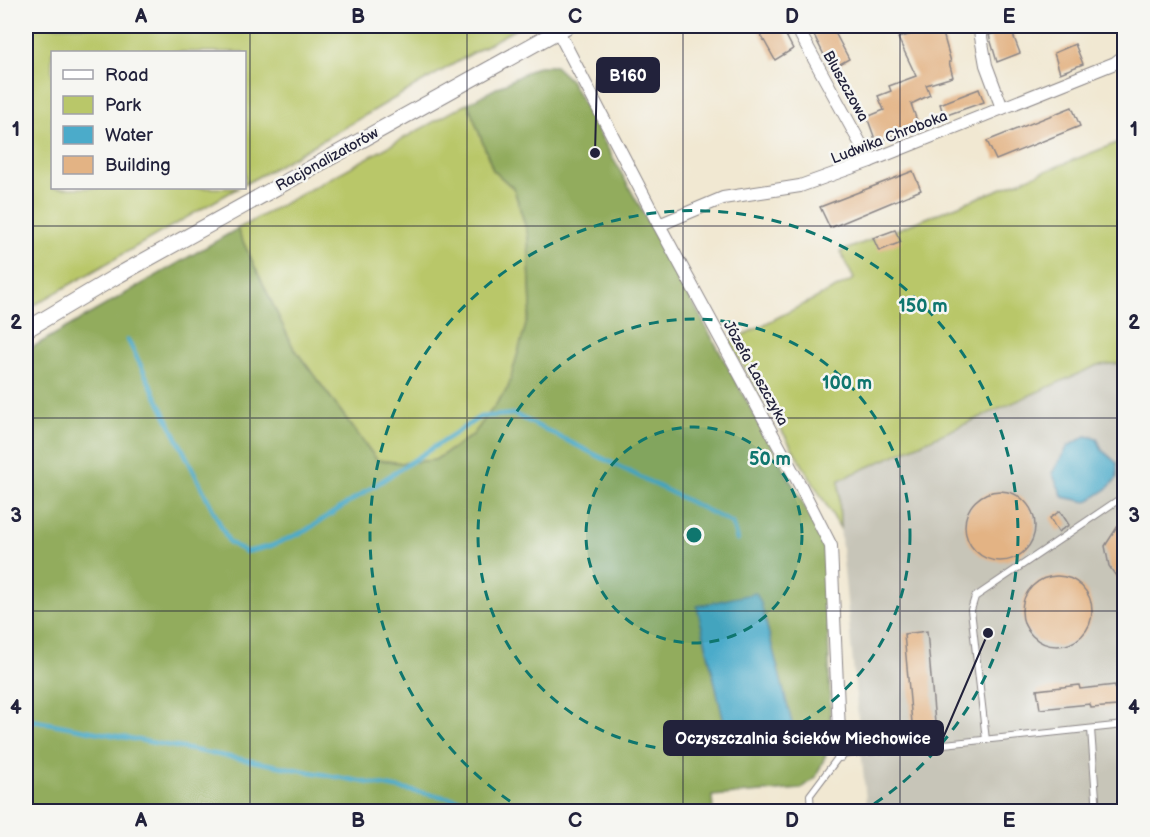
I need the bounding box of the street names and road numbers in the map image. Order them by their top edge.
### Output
street label: Bluszczowa [818,47,873,125]
street label: Ludwika Chroboka [828,106,950,168]
street label: Racjonalizatorów [272,123,382,196]
street label: Józefa Łaszczyka [719,317,792,429]

